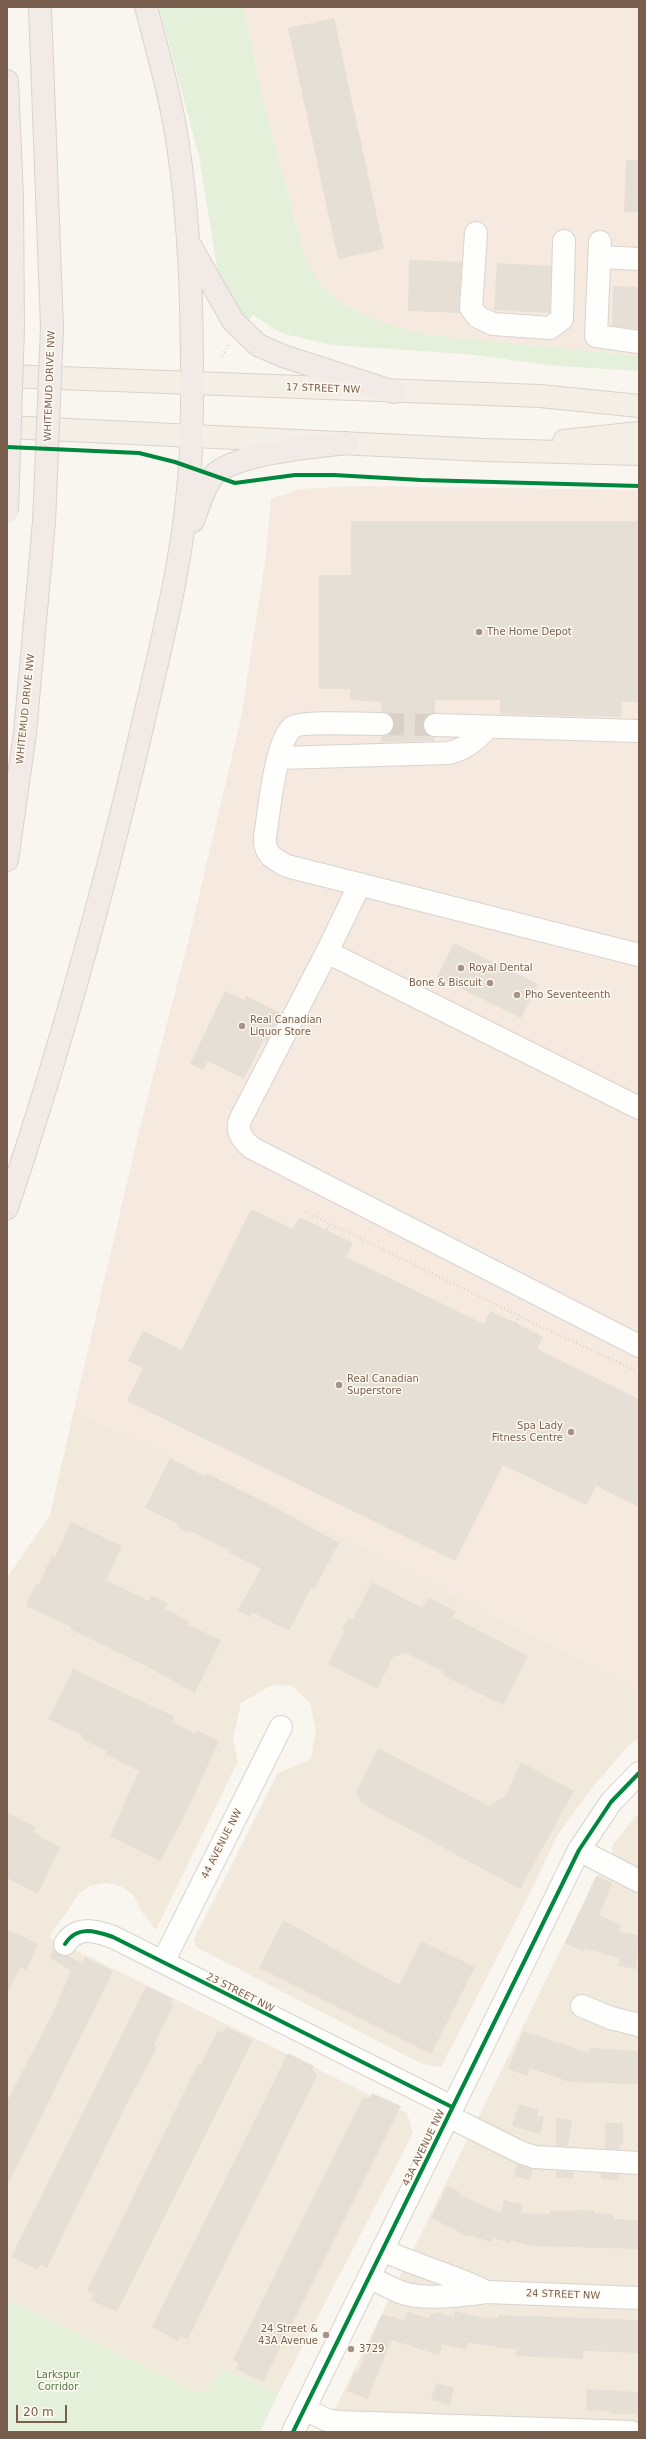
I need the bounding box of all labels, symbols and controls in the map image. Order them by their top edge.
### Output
street label: WHITEMUD DRIVE NW [42,330,58,442]
street label: 17 STREET NW [286,382,360,396]
place label: The Home Depot [487,626,572,638]
marker: The Home Depot [474,627,484,637]
street label: WHITEMUD DRIVE NW [14,653,38,765]
place label: Royal Dental [469,962,533,974]
marker: Royal Dental [456,963,466,973]
place label: Bone & Biscuit [409,977,482,989]
marker: Bone & Biscuit [485,978,495,988]
place label: Pho Seventeenth [525,989,610,1001]
marker: Pho Seventeenth [512,990,522,1000]
place label: Real Canadian Liquor Store [250,1014,322,1038]
marker: Real Canadian Liquor Store [237,1021,247,1031]
place label: Real Canadian Superstore [347,1373,419,1396]
marker: Real Canadian Superstore [334,1380,344,1390]
place label: Spa Lady Fitness Centre [492,1420,563,1444]
marker: Spa Lady Fitness Centre [566,1427,576,1437]
street label: 44 AVENUE NW [199,1807,245,1881]
street label: 23 STREET NW [204,1971,276,2015]
street label: 43A AVENUE NW [400,2108,448,2188]
street label: 24 STREET NW [526,2288,600,2302]
place label: 24 Street & 43A Avenue [258,2323,318,2346]
marker: 24 Street & 43A Avenue [321,2330,331,2340]
place label: 3729 [359,2343,384,2355]
marker: 3729 [346,2344,356,2354]
park label: Larkspur Corridor [36,2369,80,2392]
scale bar [18,2397,69,2423]
text: 20 m [23,2405,54,2419]

